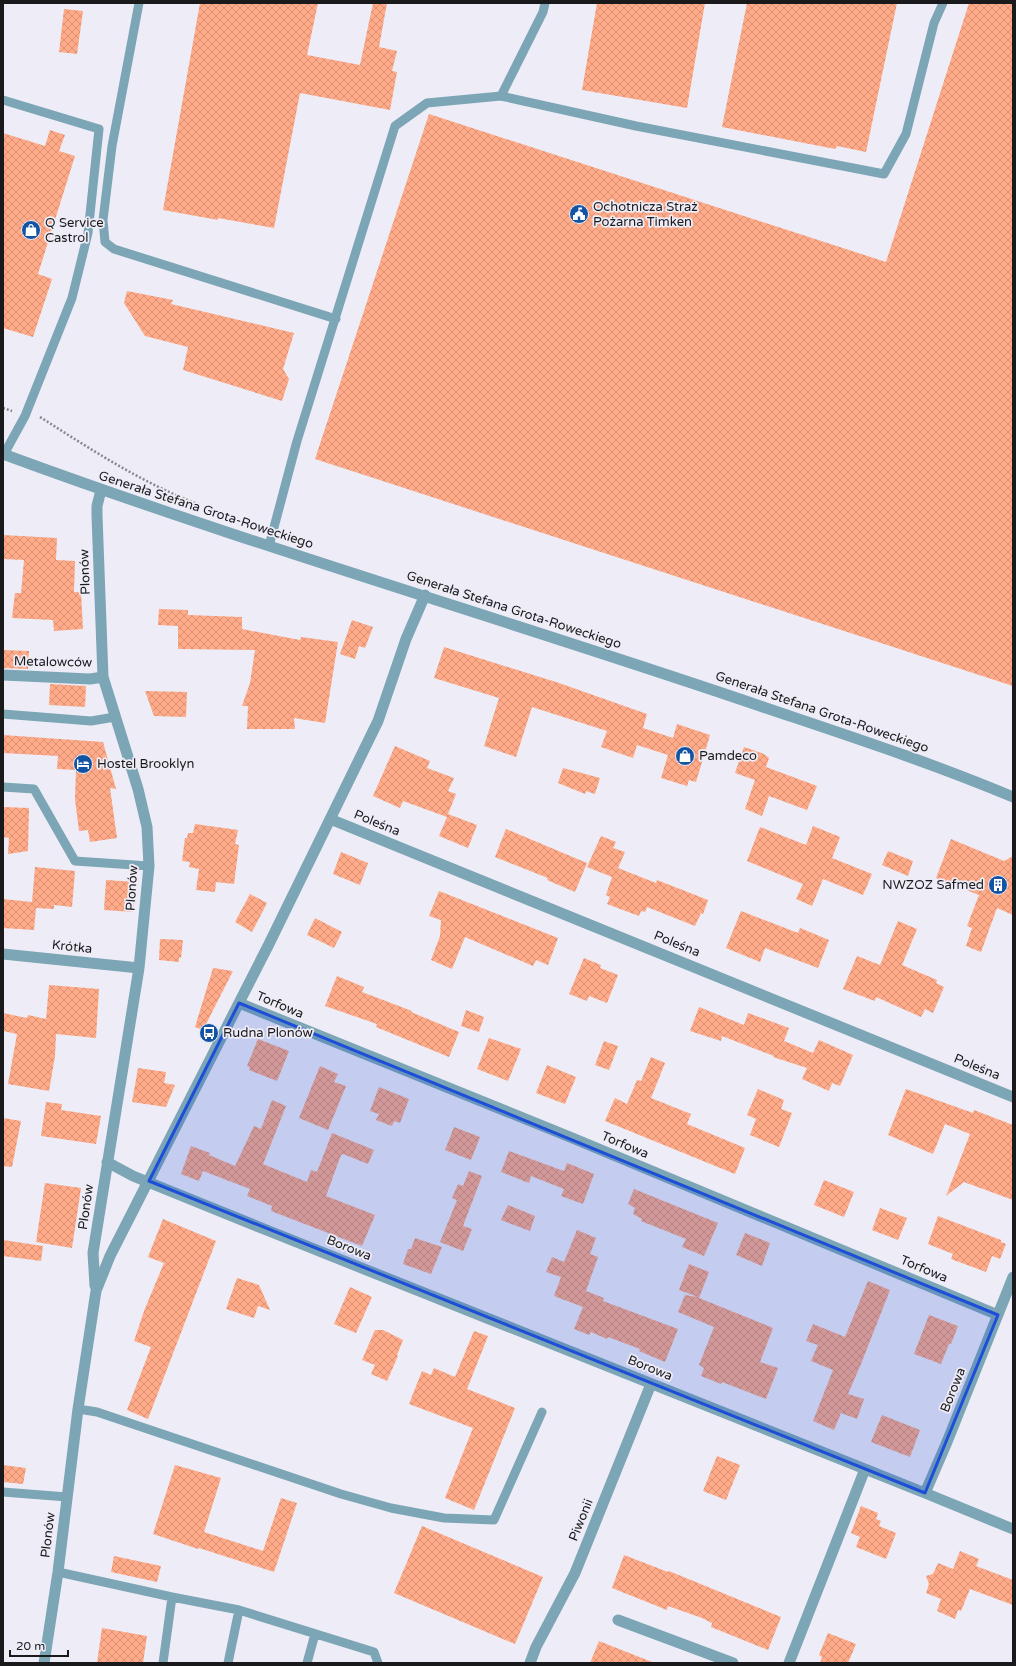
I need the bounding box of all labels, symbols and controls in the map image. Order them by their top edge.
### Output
place label: Ochotnicza Straż Pożarna Timken [593,199,698,230]
public building icon: Ochotnicza Straż Pożarna Timken [568,203,590,225]
place label: Q Service Castrol [45,215,104,246]
shop icon: Q Service Castrol [20,219,42,241]
street label: Generała Stefana Grota-Roweckiego [97,468,315,552]
street label: Plonów [76,549,94,595]
street label: Generała Stefana Grota-Roweckiego [405,568,623,652]
street label: Metalowców [14,653,92,671]
street label: Generała Stefana Grota-Roweckiego [713,668,931,756]
shop icon: Pamdeco [674,745,696,767]
place label: Pamdeco [699,748,757,764]
hotel icon: Hostel Brooklyn [72,753,94,775]
place label: Hostel Brooklyn [97,756,194,772]
street label: Poleśna [352,806,402,840]
street label: Plonów [122,865,142,911]
building icon: NWZOZ Safmed [987,874,1009,896]
place label: NWZOZ Safmed [882,877,984,893]
street label: Poleśna [652,927,702,961]
street label: Krótka [51,937,93,957]
street label: Torfowa [254,988,306,1022]
bus stop icon: Rudna Plonów [198,1022,220,1044]
place label: Rudna Plonów [223,1025,313,1041]
street label: Poleśna [952,1050,1002,1084]
street label: Torfowa [599,1128,651,1162]
street label: Plonów [75,1183,97,1231]
street label: Borowa [324,1232,374,1264]
street label: Torfowa [898,1252,950,1286]
street label: Borowa [625,1352,675,1384]
street label: Borowa [937,1365,969,1415]
street label: Piwonii [565,1496,597,1544]
street label: Plonów [37,1511,59,1559]
scale bar [10,1632,68,1658]
text: 20 m [16,1639,45,1653]

